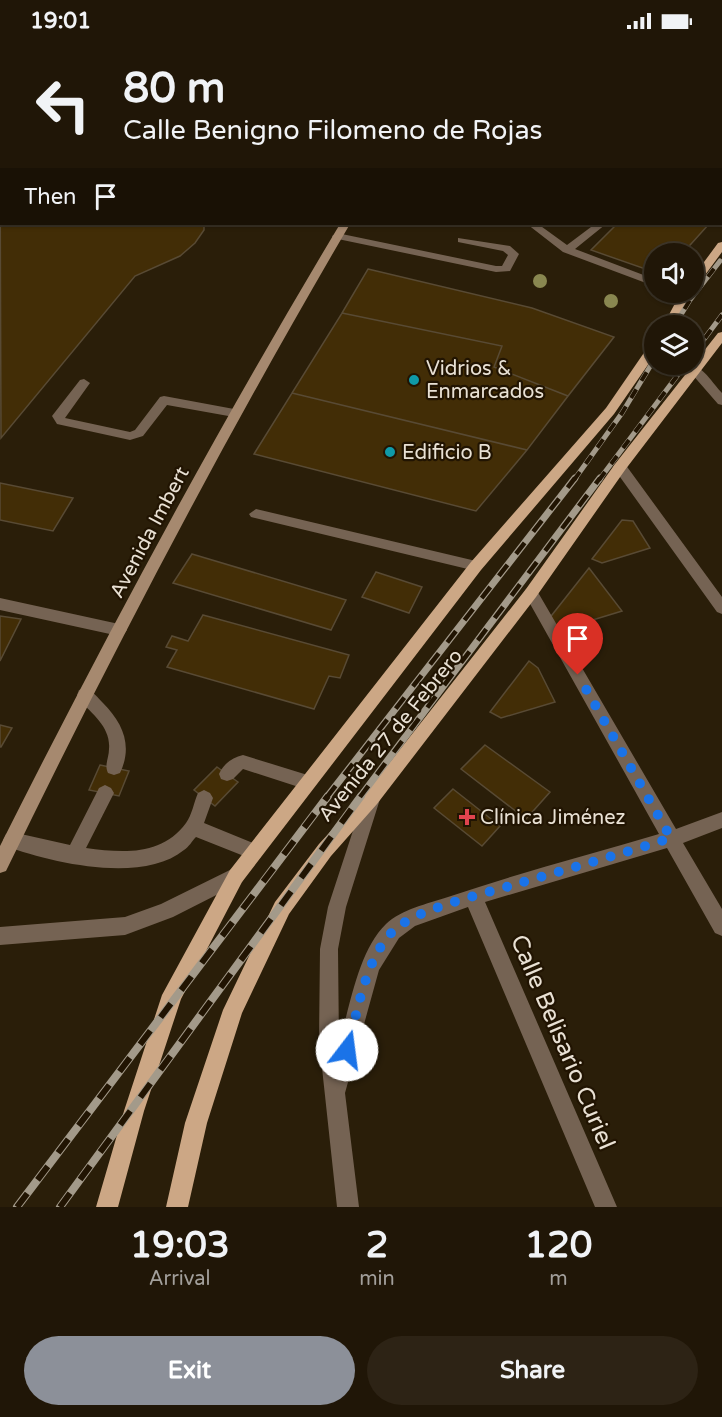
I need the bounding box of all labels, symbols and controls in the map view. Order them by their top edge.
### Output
text: 19:01 [30,8,91,34]
text: 80 m [123,63,225,114]
icon: left [24,66,102,144]
text: Calle Benigno Filomeno de Rojas [123,114,543,147]
icon: arrive [89,180,122,213]
text: Then [24,184,77,210]
map controls [644,243,704,375]
button: sound [644,243,704,303]
button: layers [644,315,704,375]
place label: Vidrios & Enmarcados [426,357,544,404]
marker: Vidrios & Enmarcados [407,373,421,387]
place label: Edificio B [402,441,492,465]
marker: Edificio B [383,445,397,459]
street label: Avenida Imbert [105,462,195,602]
pin [552,613,603,675]
icon: arrive [561,622,594,655]
street label: Avenida 27 de Febrero [314,644,468,827]
place label: Clínica Jiménez [480,806,626,830]
marker: Clínica Jiménez [458,808,476,826]
street label: Calle Belisario Curiel [504,930,621,1154]
position arrow [315,1018,379,1082]
text: 19:03 [130,1224,230,1267]
text: 2 [366,1224,388,1267]
text: 120 [524,1224,592,1267]
text: Arrival [149,1267,211,1291]
text: min [359,1267,395,1291]
text: m [549,1267,568,1291]
button: Exit [24,1336,355,1405]
button: Share [367,1336,698,1405]

